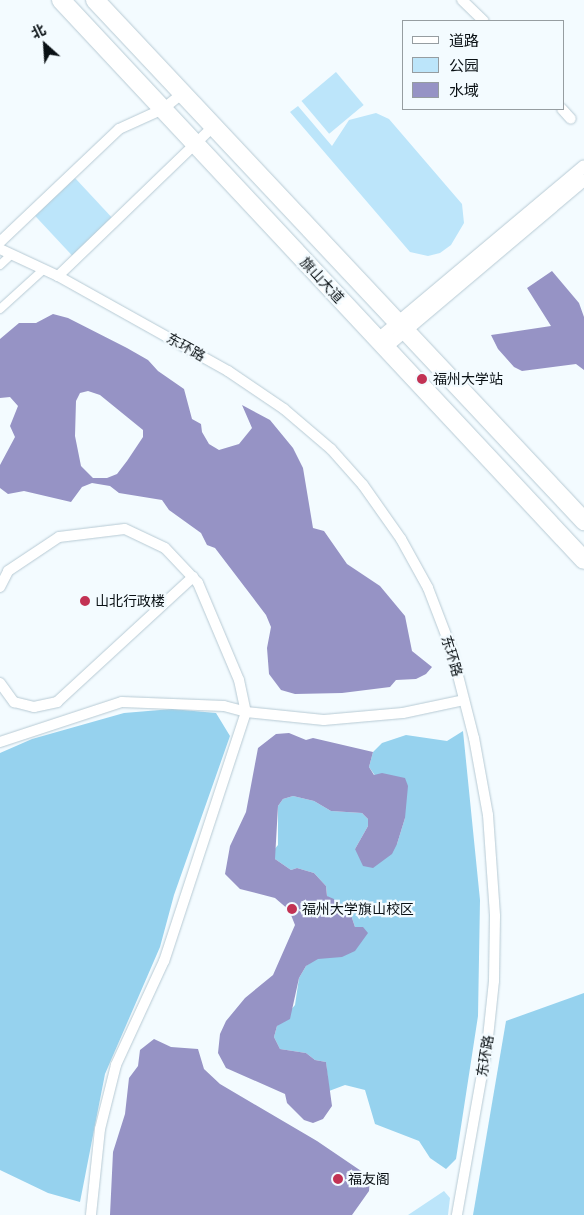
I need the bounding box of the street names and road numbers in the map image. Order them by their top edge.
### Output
street label: 旗山大道 [297,254,347,306]
street label: 东环路 [164,329,208,365]
street label: 东环路 [438,633,466,679]
street label: 东环路 [473,1034,497,1078]

